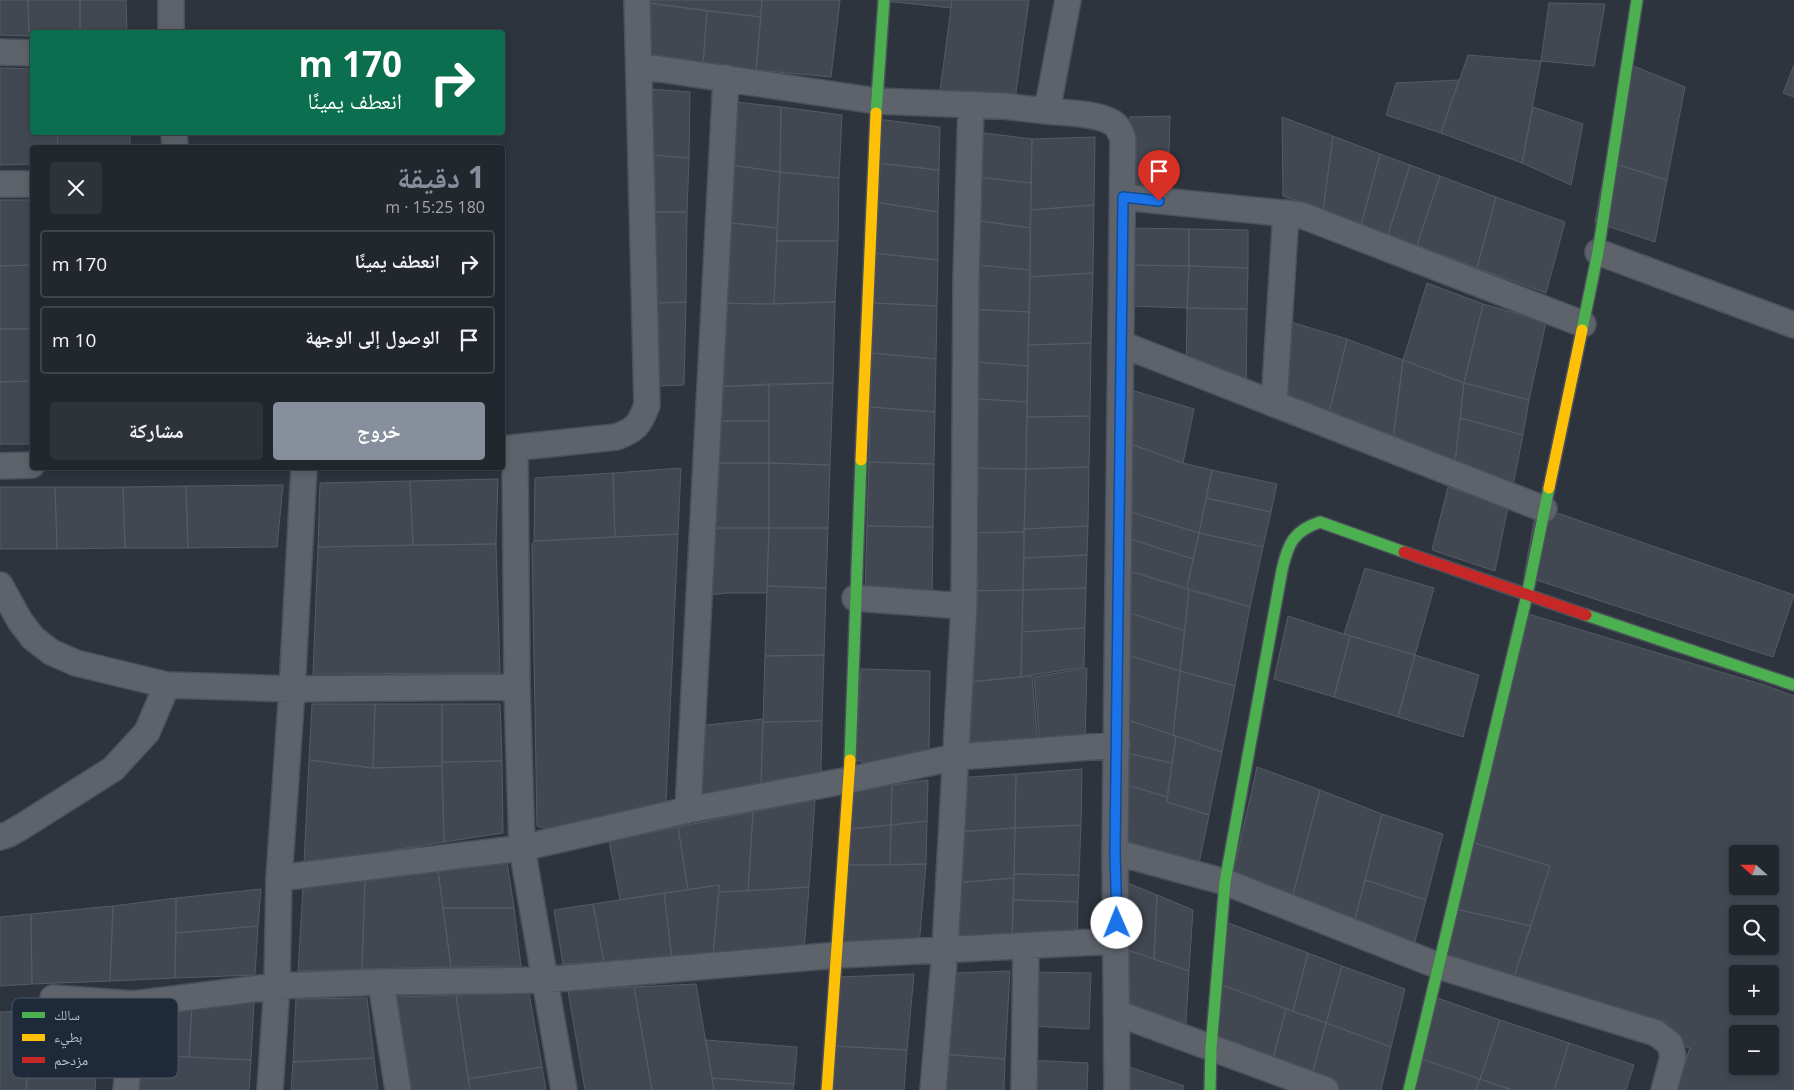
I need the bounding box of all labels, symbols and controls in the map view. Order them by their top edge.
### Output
text: 170 m [298,40,402,87]
icon: right [420,50,485,115]
text: انعطف يمينًا [308,85,402,115]
pin [1138,150,1180,201]
text: 1 دقيقة [397,156,485,197]
icon: arrive [1145,157,1173,185]
button: close [50,162,102,214]
text: 180 m · 15:25 [385,196,485,218]
text: انعطف يمينًا [354,248,440,274]
icon: right [455,250,483,278]
text: 170 m [52,251,107,277]
text: الوصول إلى الوجهة [305,324,440,350]
icon: arrive [455,326,483,354]
text: 10 m [52,327,96,353]
button: مشاركة [50,402,263,460]
button: خروج [273,402,485,460]
north arrow [1729,845,1779,895]
map controls [1729,845,1779,1075]
position arrow [1090,896,1142,948]
button: search [1729,905,1779,955]
button: + [1729,965,1779,1015]
legend [12,998,178,1078]
text: سالك [54,1005,80,1024]
button: − [1729,1025,1779,1075]
text: بطيء [54,1027,83,1049]
text: مزدحم [54,1050,88,1070]

